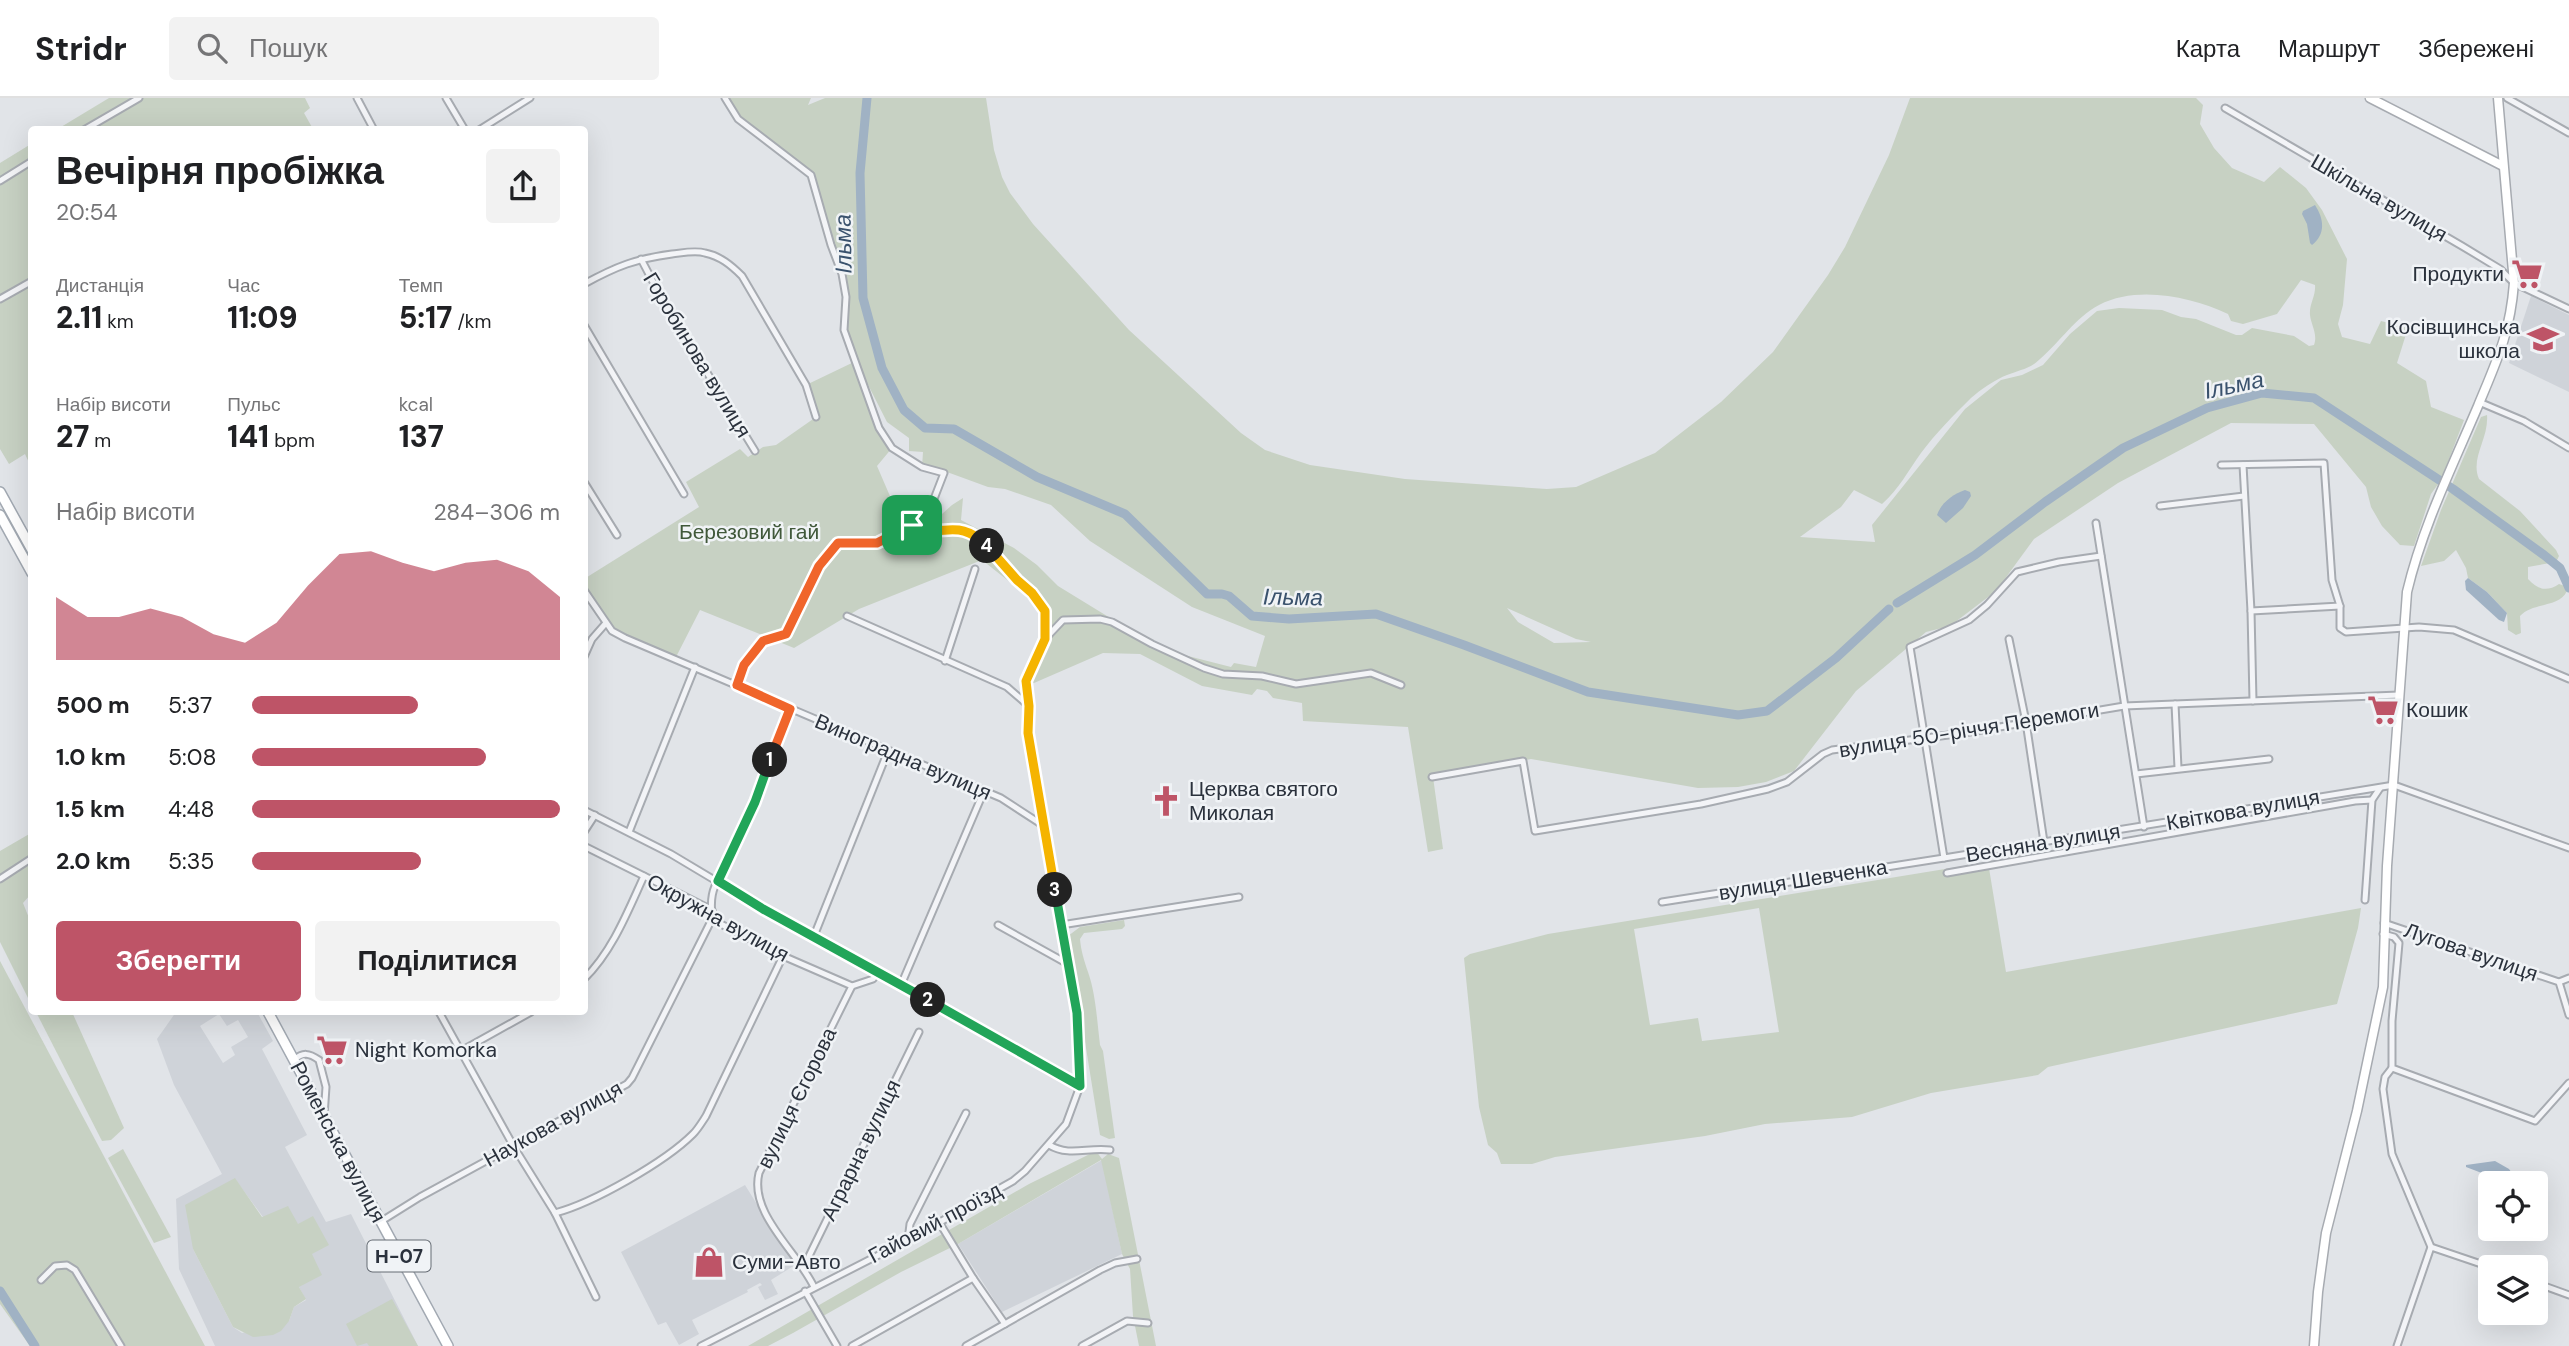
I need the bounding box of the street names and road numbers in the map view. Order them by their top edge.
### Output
street label: Шкільна вулиця [2306,148,2452,248]
street label: Горобинова вулиця [636,267,758,443]
street label: вулиця 50-річчя Перемоги [1837,696,2101,764]
street label: Виноградна вулиця [810,707,996,807]
street label: Квіткова вулиця [2164,783,2322,837]
street label: Весняна вулиця [1964,817,2122,869]
street label: вулиця Шевченка [1717,853,1890,907]
street label: Окружна вулиця [642,867,794,969]
street label: Лугова вулиця [2400,916,2542,988]
street label: вулиця Єгорова [751,1023,843,1173]
street label: Роменська вулиця [284,1056,392,1228]
street label: Наукова вулиця [479,1074,627,1174]
street label: Аграрна вулиця [815,1075,907,1225]
street label: Гайовий проїзд [863,1176,1007,1270]
road number: Н-07 [368,1240,430,1272]

